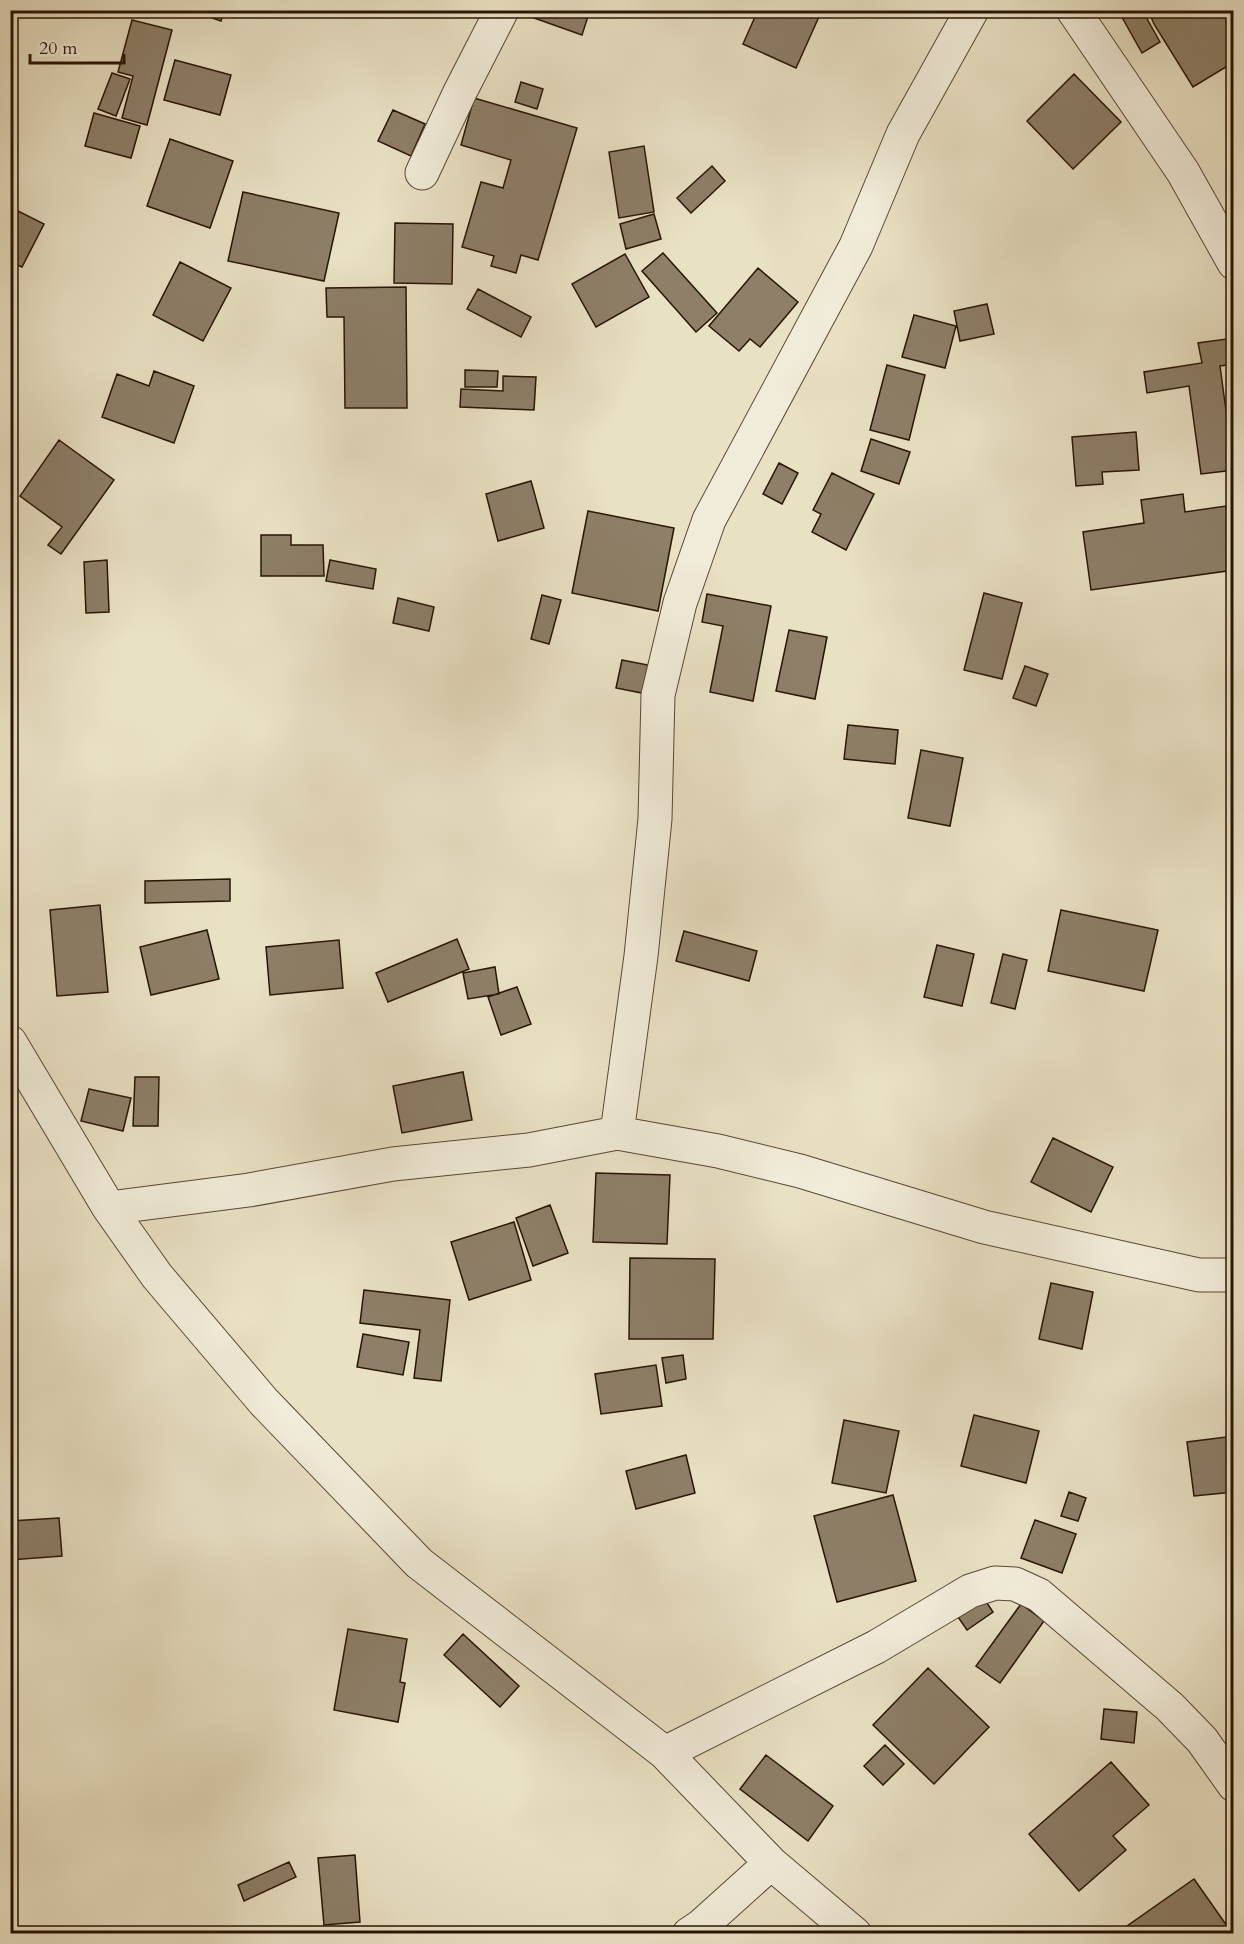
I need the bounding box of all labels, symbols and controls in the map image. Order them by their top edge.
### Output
scale bar [30,27,124,65]
text: 20 m [39,36,78,61]

